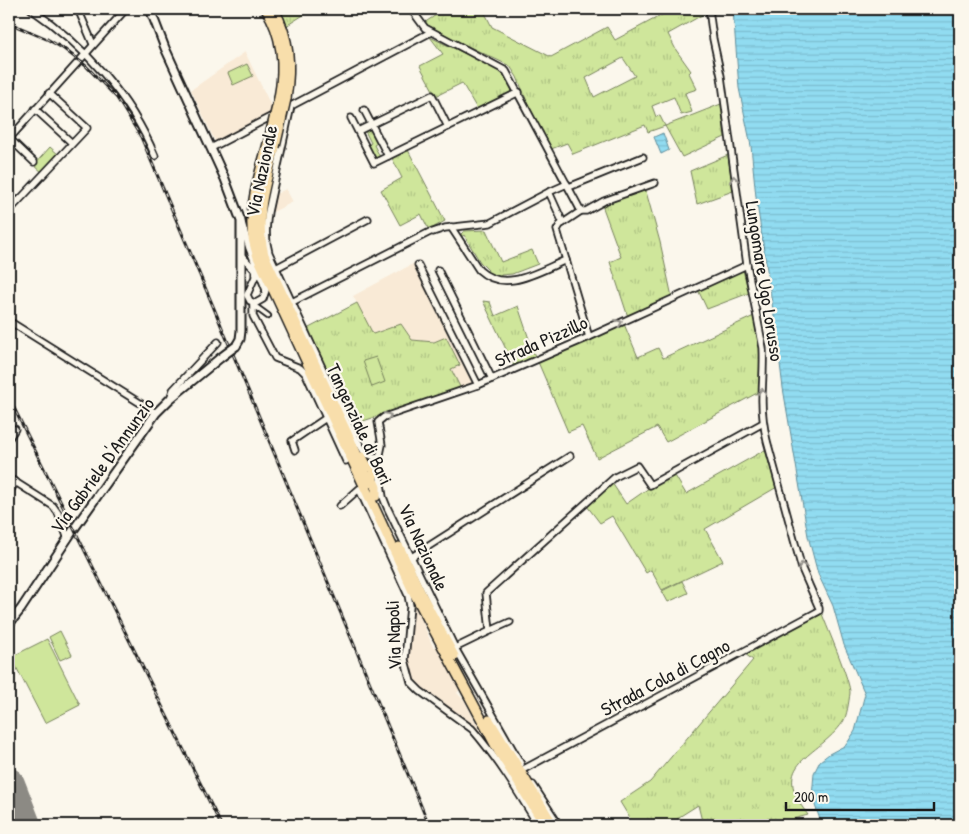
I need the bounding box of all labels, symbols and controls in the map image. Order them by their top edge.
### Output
street label: Via Nazionale [239,122,283,219]
one-way arrow [730,175,740,183]
street label: Lungomare Ugo Lorusso [740,199,791,363]
street label: Strada Pizzillo [490,309,592,373]
one-way arrow [614,319,623,330]
street label: Tangenziale di Bari [321,359,399,489]
one-way arrow [757,387,768,395]
street label: Via Gabriele D'Annunzio [44,392,160,538]
one-way arrow [382,413,391,423]
street label: Via Nazionale [393,499,456,595]
one-way arrow [797,563,807,571]
street label: Via Napoli [379,600,407,670]
street label: Strada Cola di Cagno [596,632,734,722]
scale bar [786,779,934,811]
text: 200 m [794,786,828,807]

